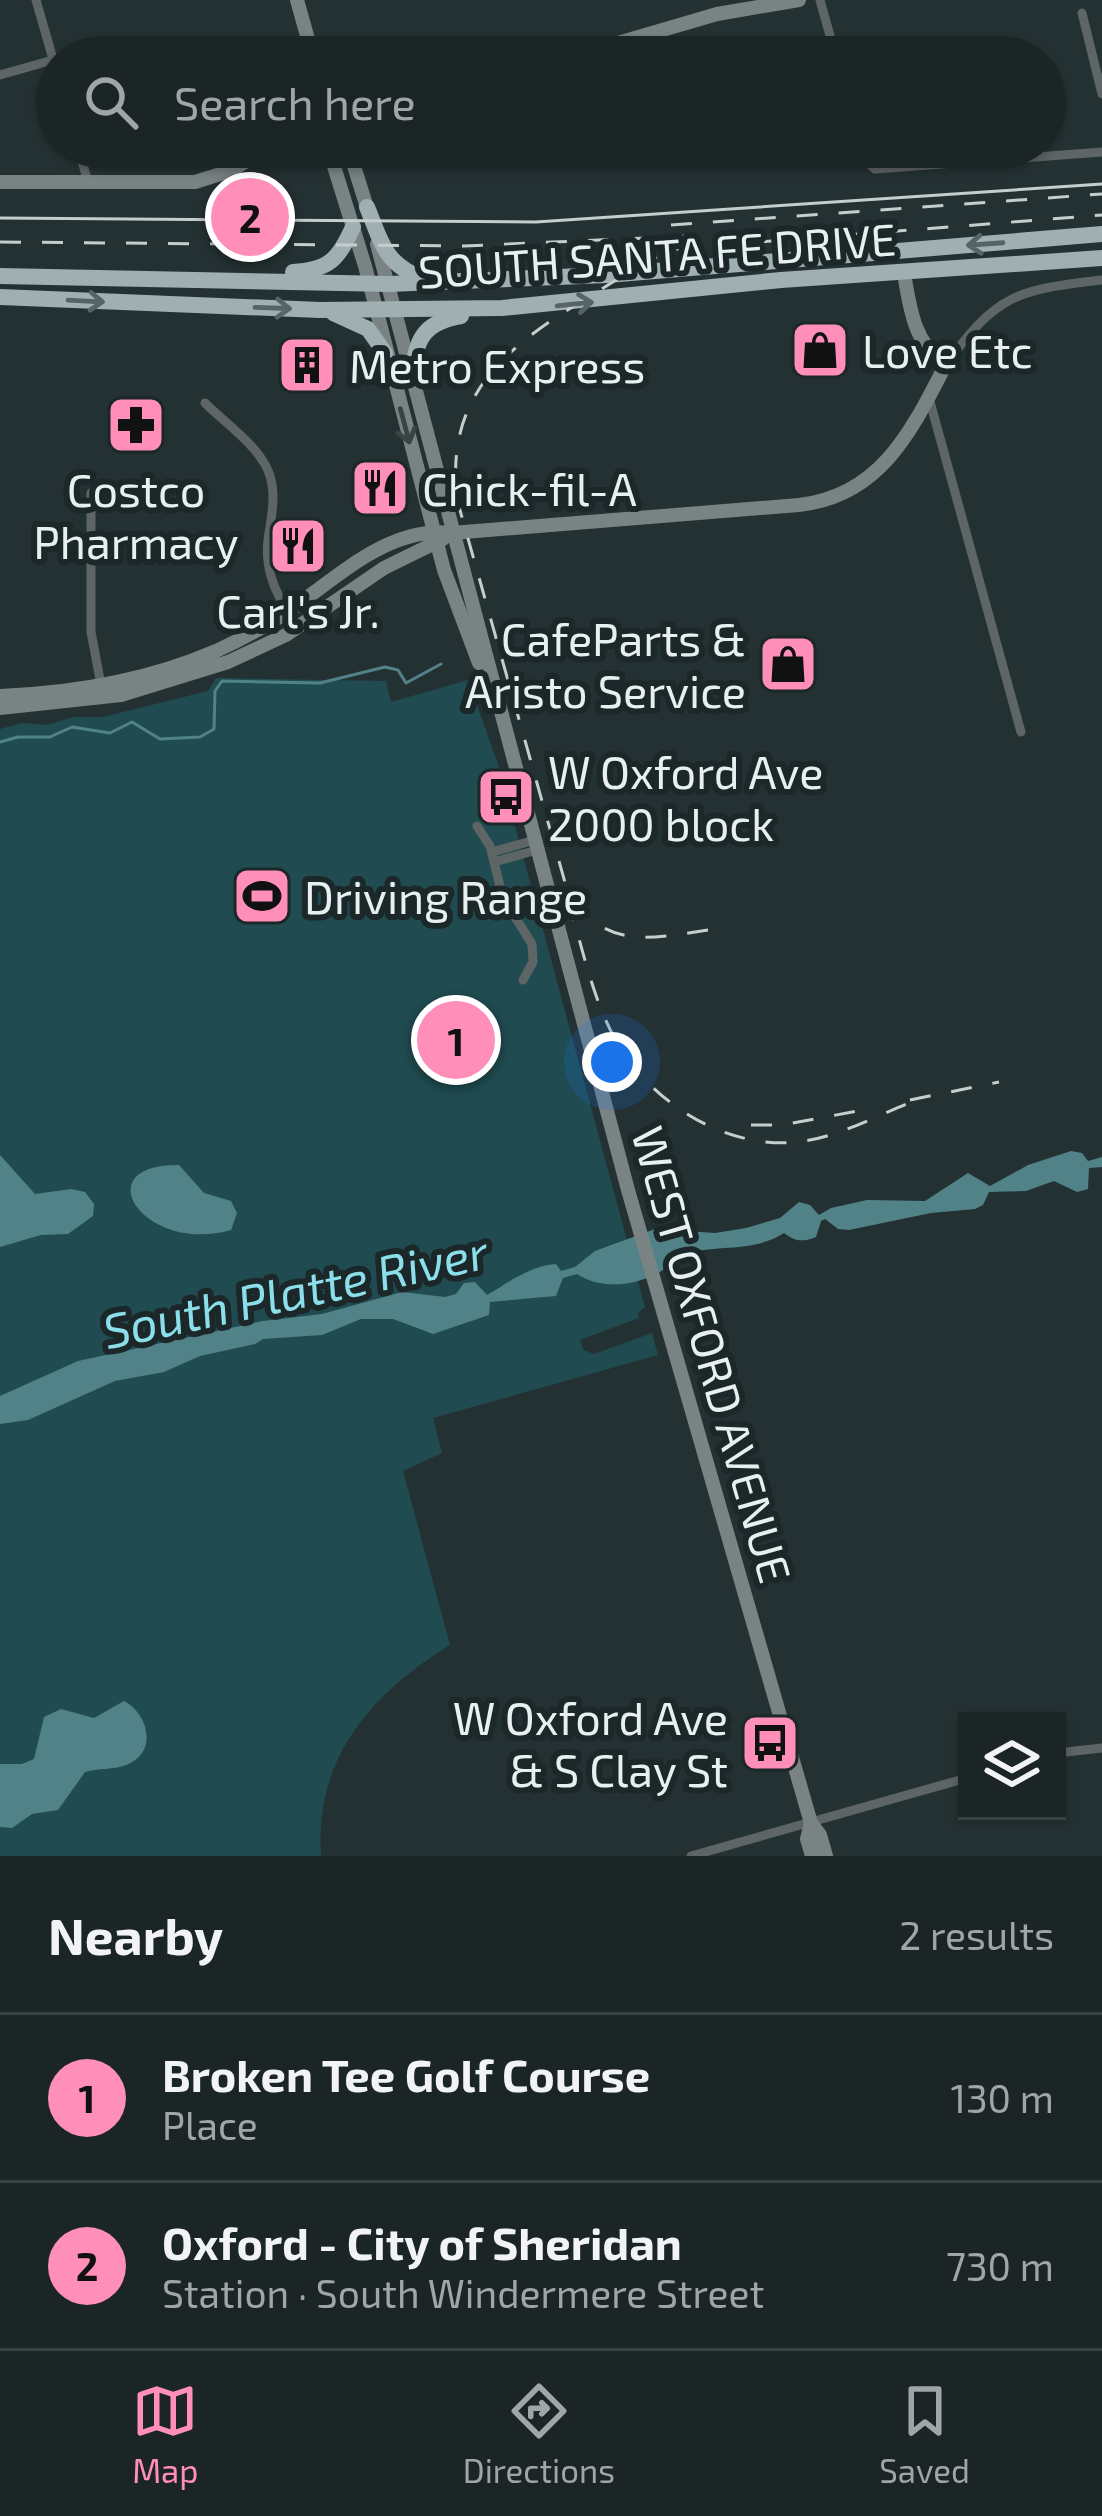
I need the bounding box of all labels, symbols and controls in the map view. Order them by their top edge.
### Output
search box [36,36,1066,168]
icon: search [78,69,144,135]
text: Search here [174,75,416,129]
pin: 2 [211,172,289,262]
street label: SOUTH SANTA FE DRIVE [416,210,898,298]
one-way arrow [967,233,1006,256]
one-way arrow [66,290,105,313]
one-way arrow [554,292,593,314]
one-way arrow [253,297,292,320]
shop icon: Love Etc [789,319,851,381]
place label: Love Etc [862,323,1032,377]
building icon: Metro Express [276,334,338,396]
place label: Metro Express [349,338,645,392]
pharmacy icon: Costco Pharmacy [105,394,167,456]
one-way arrow [396,406,418,444]
restaurant icon: Chick-fil-A [349,457,411,519]
place label: Chick-fil-A [422,461,637,515]
place label: Costco Pharmacy [33,462,239,568]
restaurant icon: Carl's Jr. [267,515,329,577]
place label: Carl's Jr. [216,583,380,637]
place label: CafeParts & Aristo Service [465,611,746,717]
shop icon: CafeParts & Aristo Service [757,633,819,695]
place label: W Oxford Ave 2000 block [548,744,823,850]
bus stop icon: W Oxford Ave 2000 block [475,766,537,828]
sports icon: Driving Range [231,865,293,927]
place label: Driving Range [304,869,587,923]
pin: 1 [417,995,495,1085]
your location [582,1032,642,1092]
street label: WEST OXFORD AVENUE [622,1120,804,1588]
water label: South Platte River [97,1221,494,1359]
place label: W Oxford Ave & S Clay St [453,1690,728,1796]
bus stop icon: W Oxford Ave & S Clay St [739,1712,801,1774]
map controls [958,1712,1066,1820]
button: layers [958,1712,1066,1820]
text: Nearby [48,1904,223,1965]
text: 2 results [899,1911,1054,1958]
text: Broken Tee Golf Course [162,2047,650,2101]
text: 1 [79,2074,95,2121]
text: 130 m [950,2074,1054,2121]
text: Place [162,2101,258,2148]
text: Oxford - City of Sheridan [162,2215,682,2269]
text: 2 [76,2242,98,2289]
text: 730 m [946,2242,1054,2289]
text: Station · South Windermere Street [162,2269,764,2316]
tab: Map [132,2378,198,2490]
tab: Directions [463,2378,615,2490]
tab: Saved [879,2378,970,2490]

